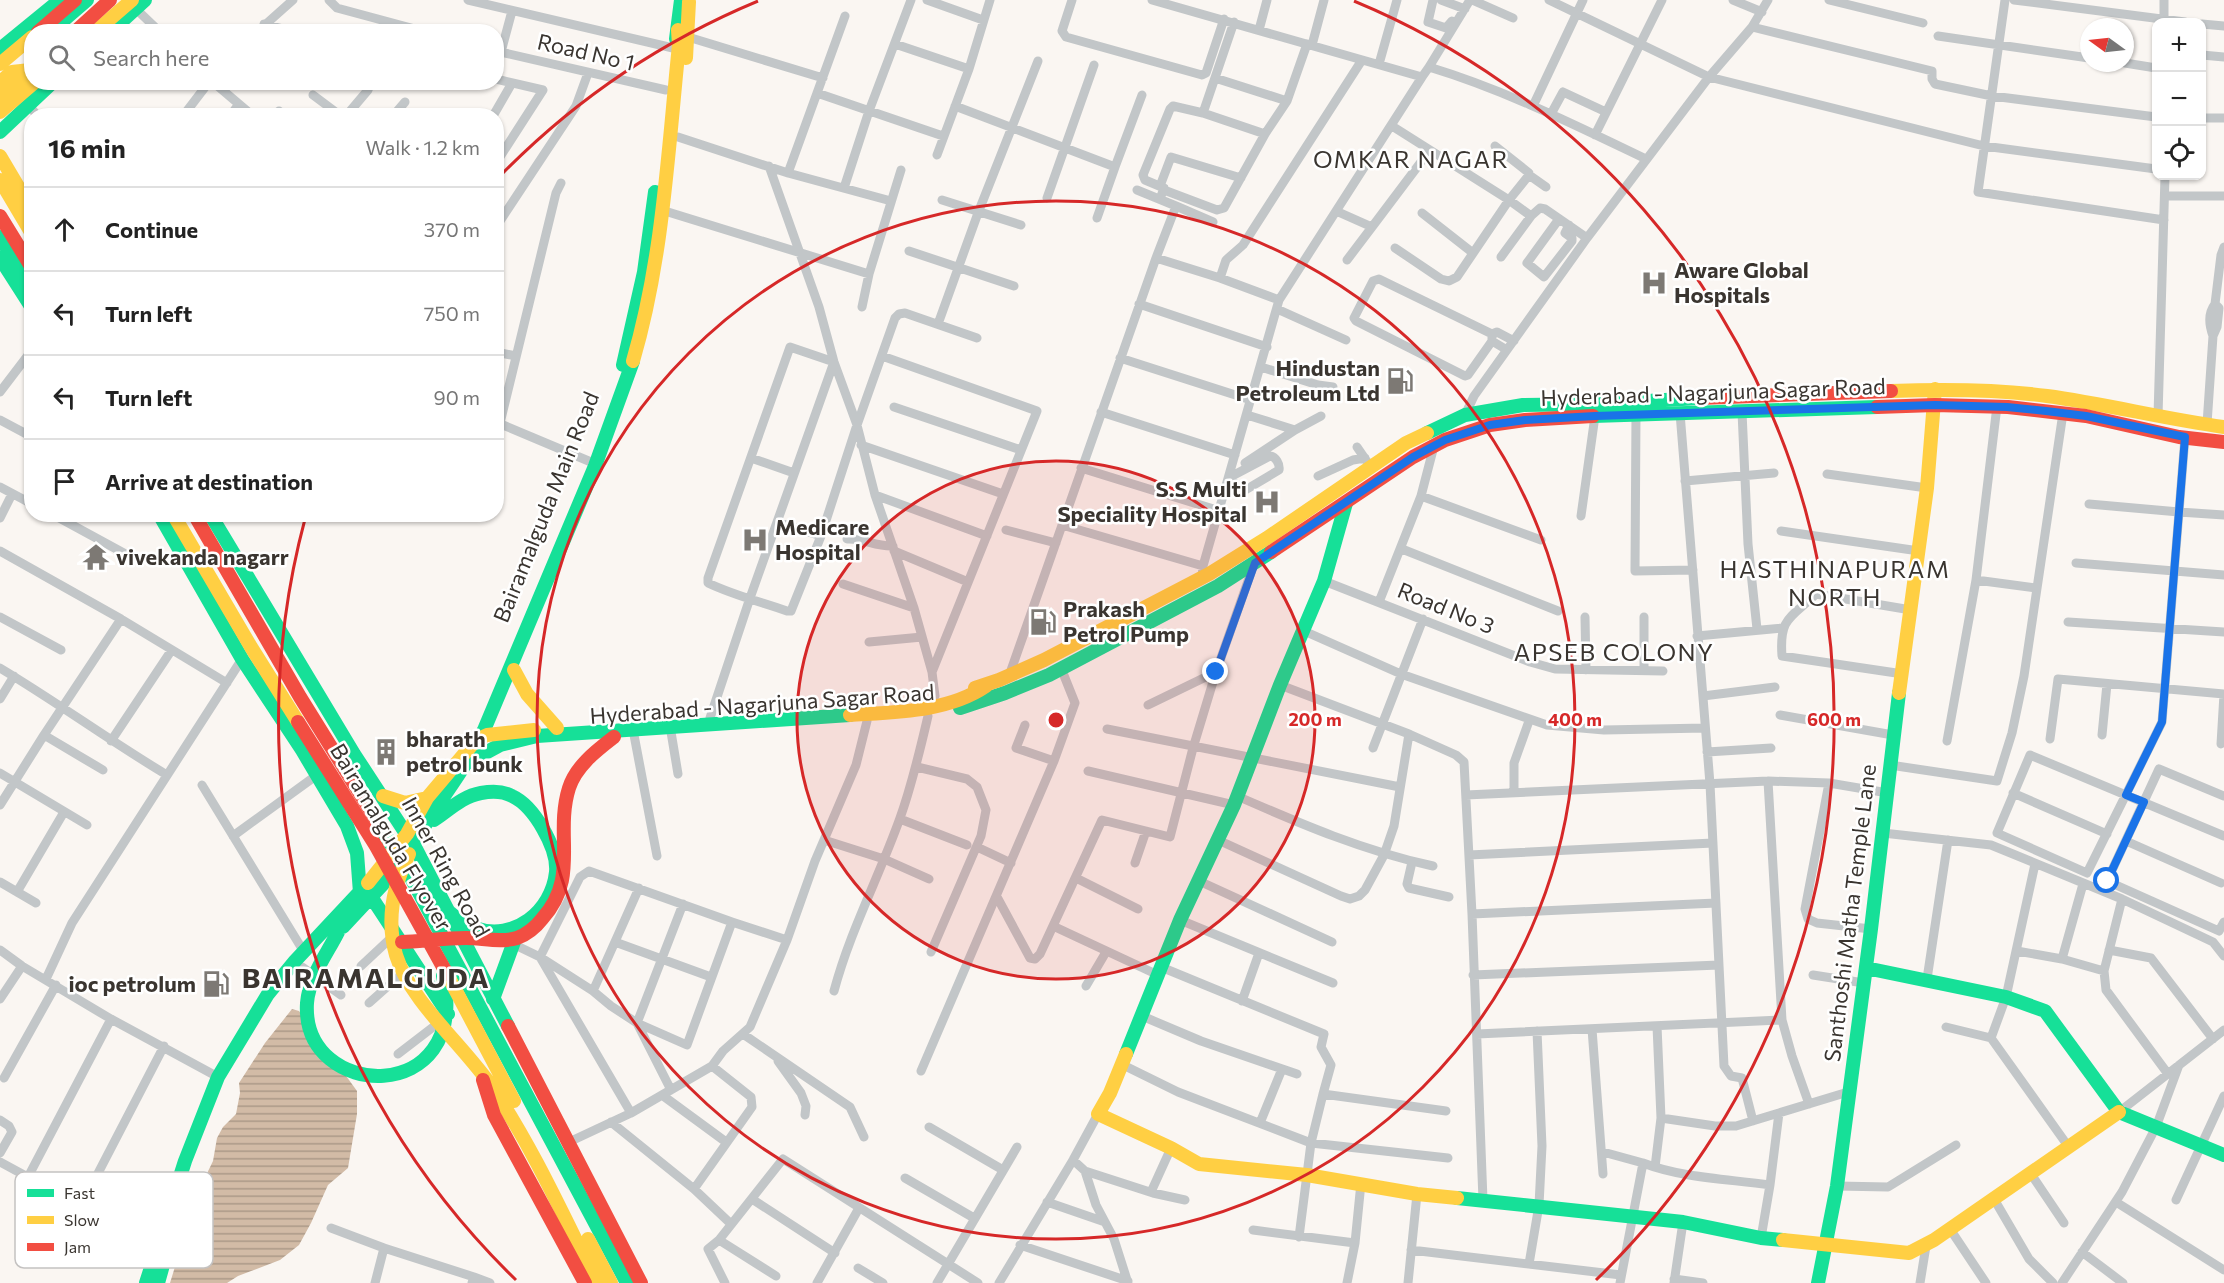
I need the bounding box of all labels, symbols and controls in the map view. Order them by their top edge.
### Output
north arrow [2080,18,2134,72]
map controls [2152,18,2206,180]
button: + [2152,18,2206,72]
search box [24,24,504,90]
street label: Road No 1 [535,27,637,76]
icon: search [45,41,78,74]
text: Search here [93,44,209,71]
button: − [2152,72,2206,126]
button: locate [2152,126,2206,180]
text: 16 min [48,132,126,163]
text: Walk · 1.2 km [365,135,480,159]
district label: OMKAR NAGAR [1313,144,1509,173]
icon: ahead [48,213,81,246]
text: Continue [105,216,198,243]
text: 370 m [424,217,480,241]
place label: Aware Global Hospitals [1674,256,1809,308]
hospital icon: Aware Global Hospitals [1639,268,1669,298]
icon: left [48,297,81,330]
text: Turn left [105,300,192,327]
text: 750 m [424,301,480,325]
place label: Hindustan Petroleum Ltd [1236,354,1380,406]
fuel station icon: Hindustan Petroleum Ltd [1385,366,1415,396]
street label: Hyderabad - Nagarjuna Sagar Road [1540,372,1886,411]
icon: left [48,381,81,414]
text: Turn left [105,384,192,411]
text: 90 m [434,385,480,409]
street label: Bairamalguda Main Road [487,387,604,626]
icon: arrive [48,465,81,498]
text: Arrive at destination [105,468,313,495]
place label: S.S Multi Speciality Hospital [1057,475,1247,527]
hospital icon: S.S Multi Speciality Hospital [1252,487,1282,517]
place label: Medicare Hospital [775,513,869,565]
hospital icon: Medicare Hospital [740,525,770,555]
temple icon: vivekanda nagarr [81,542,111,572]
place label: vivekanda nagarr [116,543,289,570]
district label: HASTHINAPURAM NORTH [1720,554,1950,611]
street label: Road No 3 [1394,576,1499,639]
place label: Prakash Petrol Pump [1063,595,1189,647]
fuel station icon: Prakash Petrol Pump [1028,607,1058,637]
district label: APSEB COLONY [1514,637,1714,666]
route end [1202,658,1228,684]
street label: Hyderabad - Nagarjuna Sagar Road [589,678,935,729]
text: 200 m [1288,708,1342,730]
text: 400 m [1548,708,1602,730]
text: 600 m [1807,708,1861,730]
centre of rings [1046,710,1066,730]
place label: bharath petrol bunk [406,725,523,777]
building icon: bharath petrol bunk [371,737,401,767]
street label: Bairamalguda Flyover [325,738,458,935]
street label: Santhoshi Matha Temple Lane [1818,763,1881,1063]
street label: Inner Ring Road [397,792,496,942]
route start [2093,867,2119,893]
district label: BAIRAMALGUDA [242,960,490,994]
fuel station icon: ioc petrolum [201,969,231,999]
place label: ioc petrolum [68,970,196,997]
legend [15,1172,213,1268]
text: Fast [64,1183,95,1202]
text: Slow [64,1210,100,1229]
text: Jam [64,1237,91,1256]

